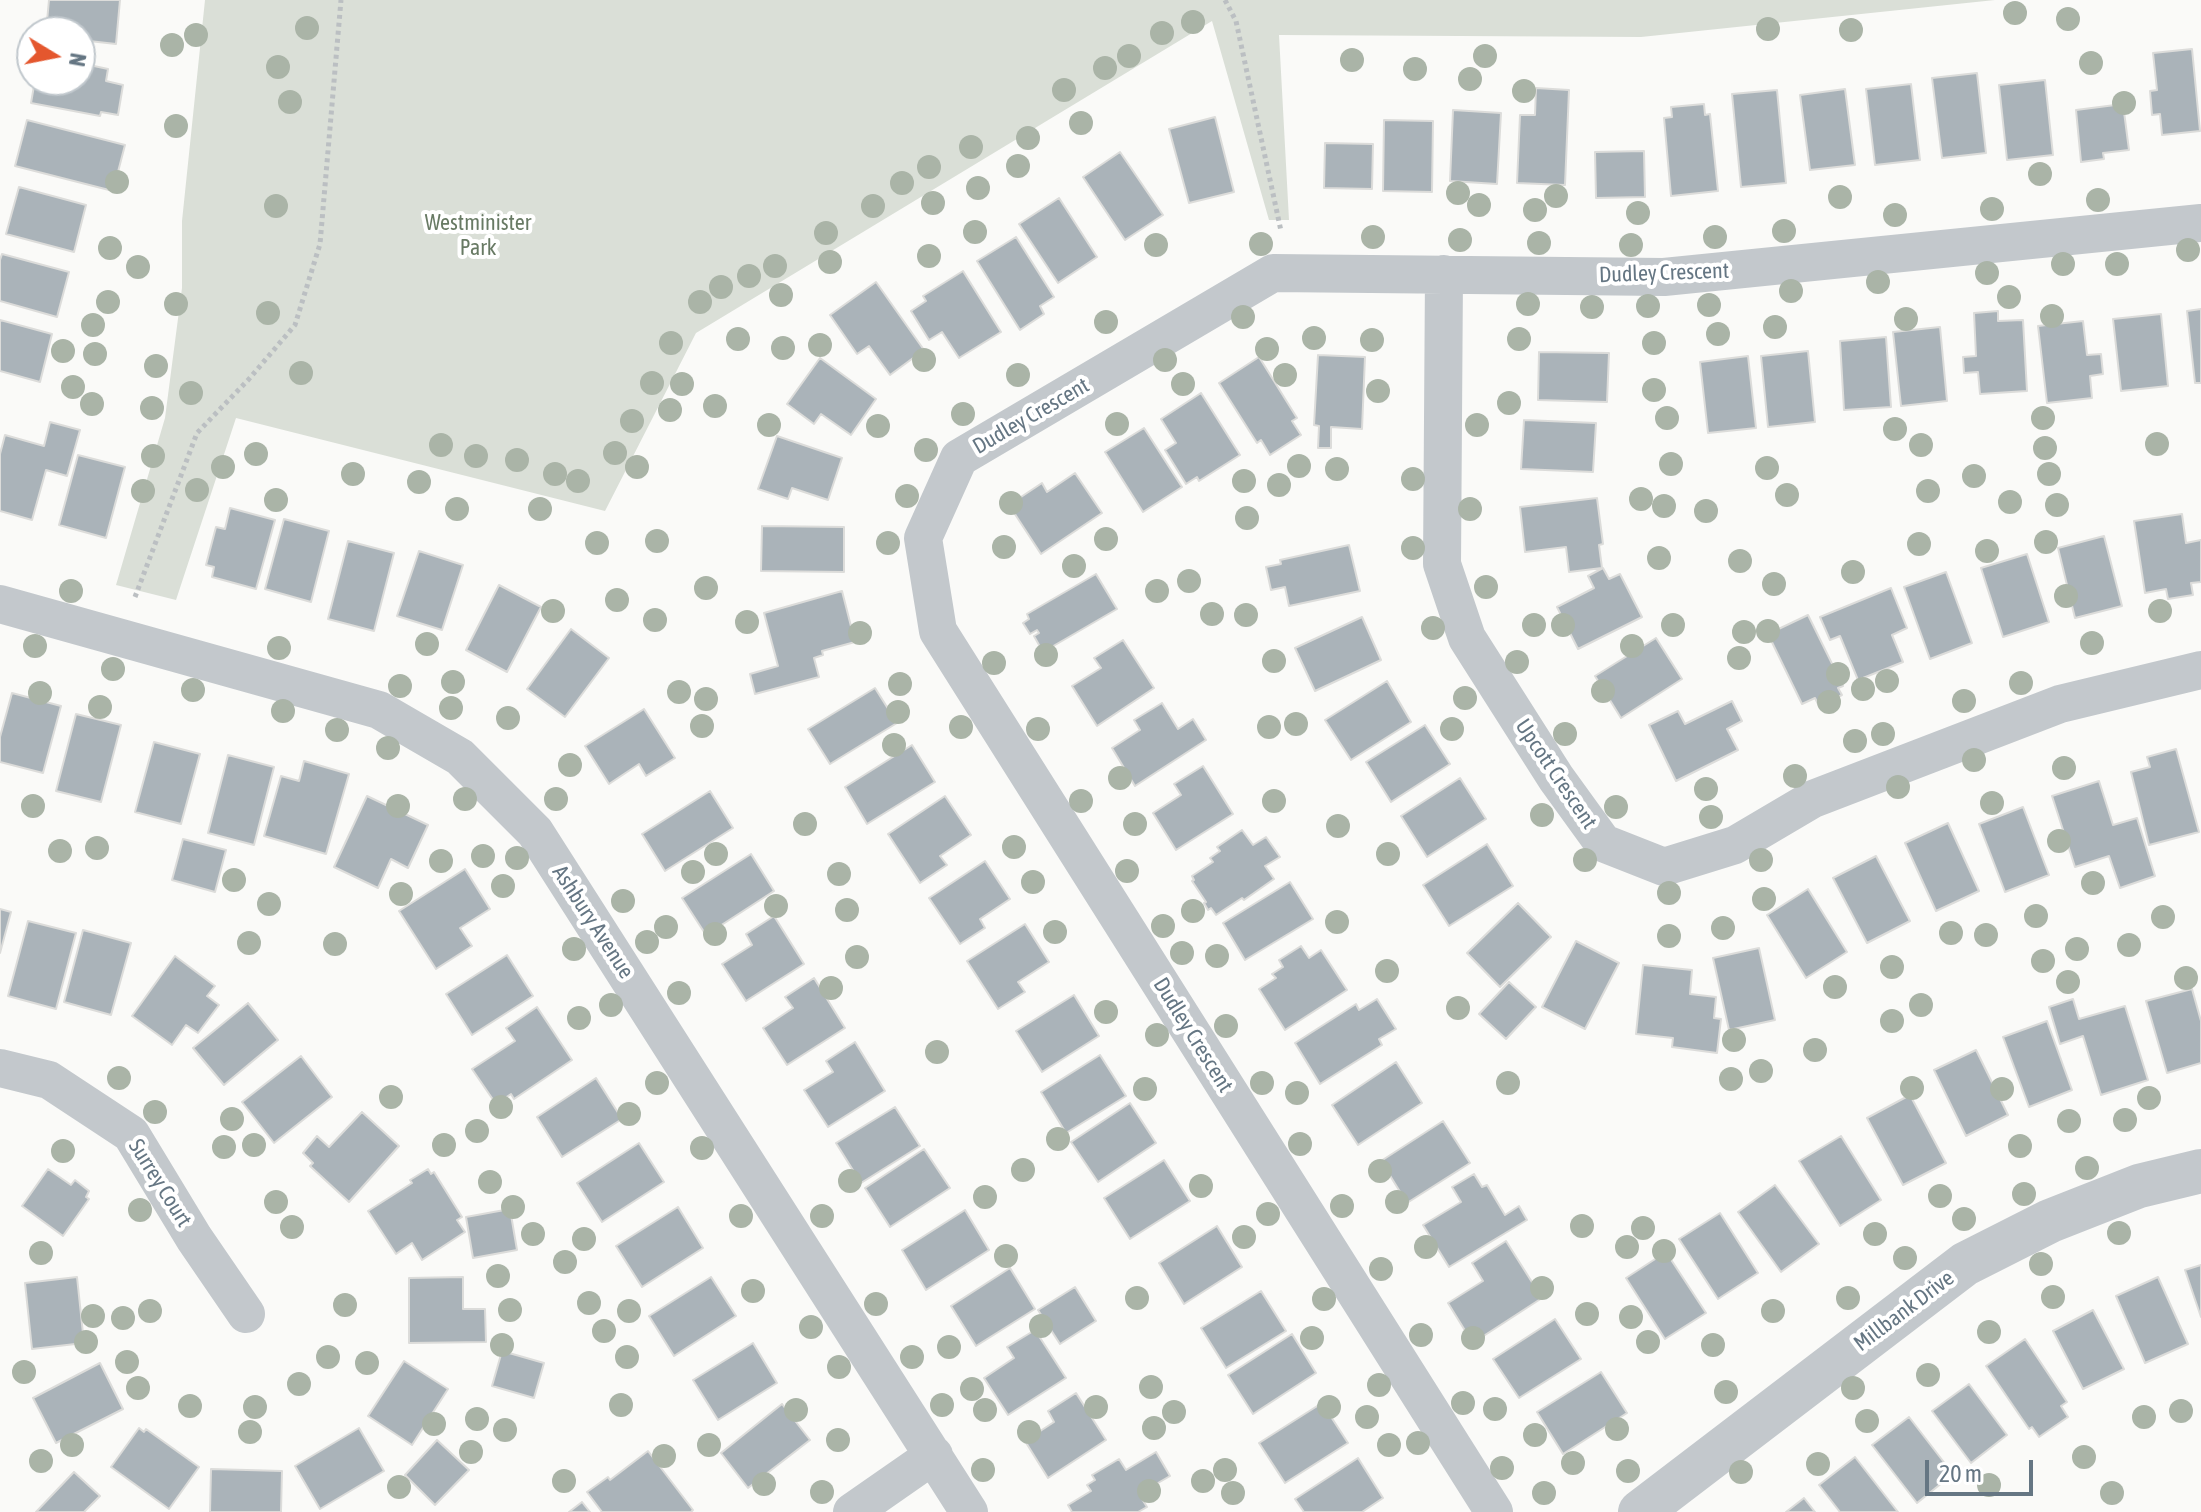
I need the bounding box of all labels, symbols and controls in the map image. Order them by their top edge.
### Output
north arrow [16,16,96,96]
text: N [64,51,92,68]
park label: Westminister Park [425,210,531,262]
street label: Dudley Crescent [1599,258,1729,288]
street label: Dudley Crescent [968,372,1094,460]
street label: Upcott Crescent [1510,714,1602,834]
street label: Ashbury Avenue [547,860,639,984]
street label: Dudley Crescent [1147,973,1239,1097]
street label: Surrey Court [123,1134,197,1232]
street label: Millbank Drive [1849,1265,1959,1357]
scale bar [1929,1444,2037,1494]
text: 20 m [1939,1460,1982,1487]

